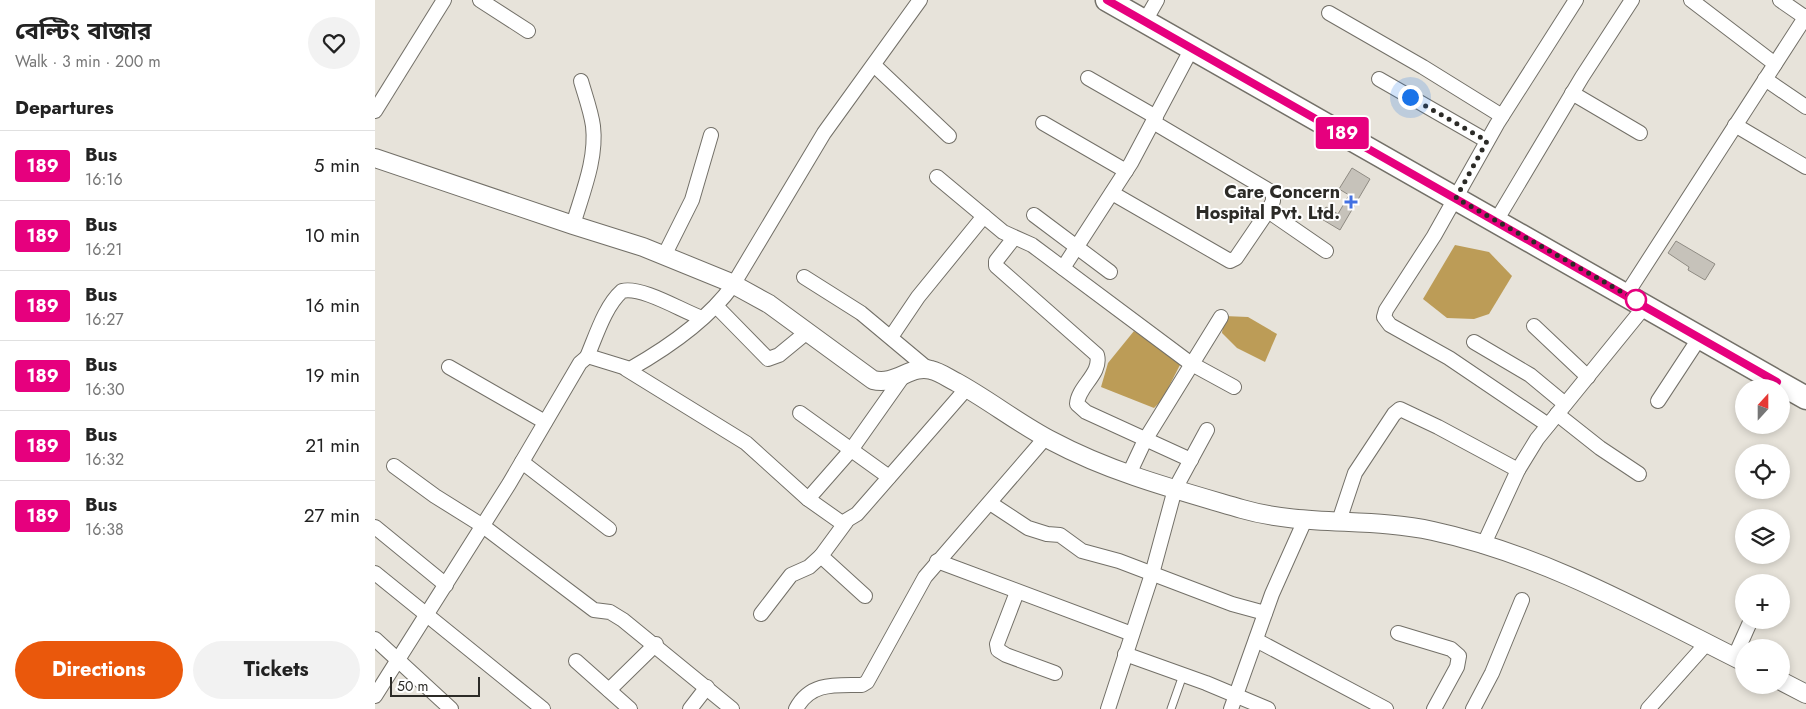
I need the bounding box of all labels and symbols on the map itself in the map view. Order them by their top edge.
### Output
your location [1398,85,1423,110]
line badge: 189 [1313,117,1371,149]
place label: Care Concern Hospital Pvt. Ltd. [1196,179,1340,226]
marker: Care Concern Hospital Pvt. Ltd. [1344,195,1358,209]
unlabelled marker [1625,289,1647,311]
north arrow [1735,379,1790,434]
scale bar [390,674,480,697]

